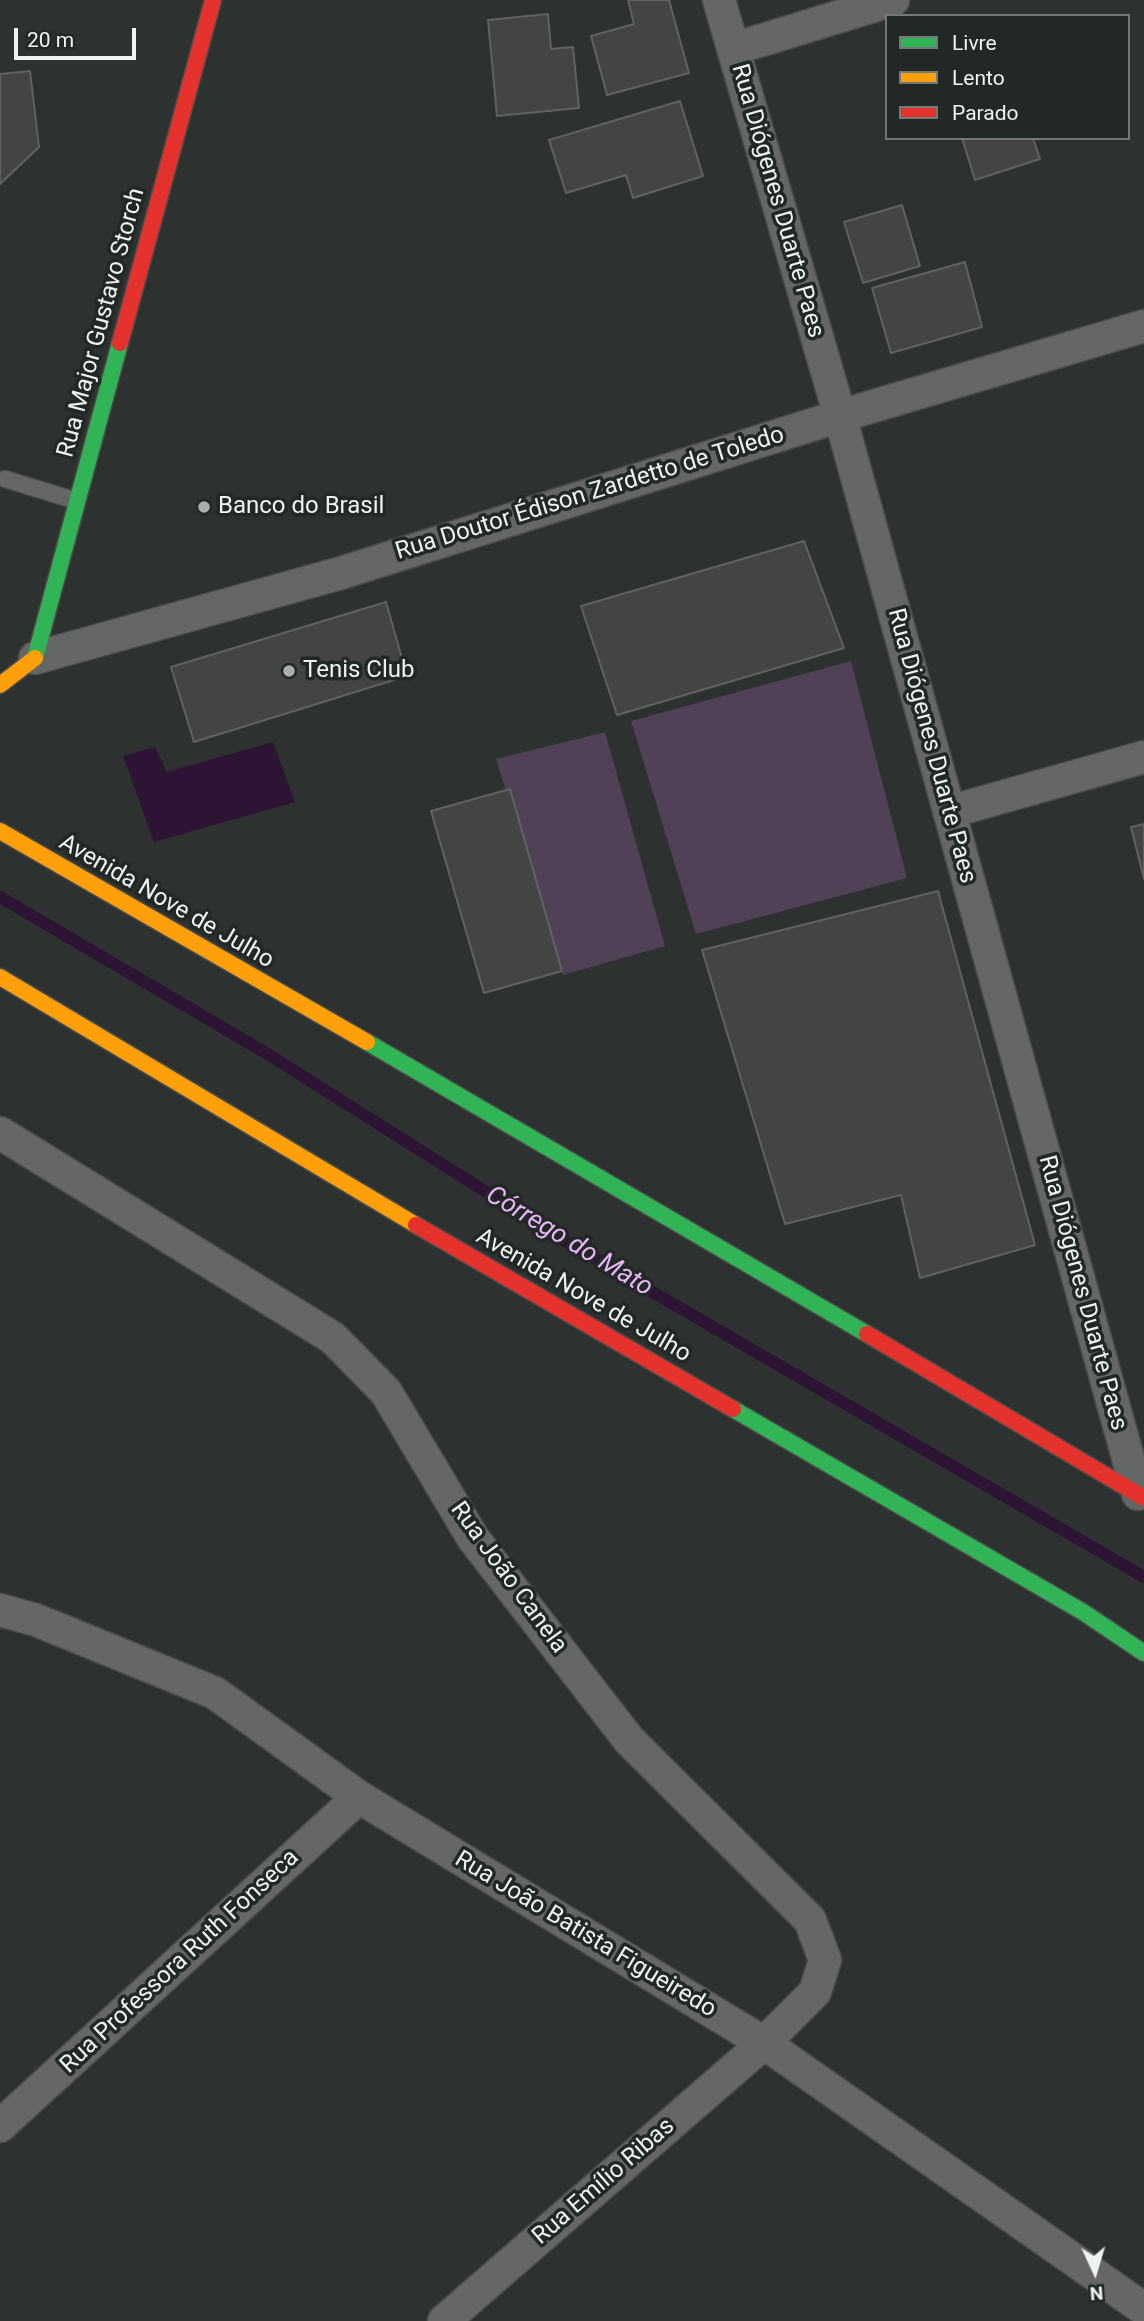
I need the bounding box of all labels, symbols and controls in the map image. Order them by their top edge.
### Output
scale bar [18,14,140,58]
legend [885,14,1130,140]
text: 20 m [27,28,74,52]
text: Livre [952,31,997,55]
street label: Rua Diógenes Duarte Paes [724,61,830,341]
text: Lento [952,66,1005,90]
text: Parado [952,101,1019,125]
street label: Rua Major Gustavo Storch [52,185,152,461]
street label: Rua Doutor Édison Zardetto de Toledo [392,421,788,567]
place label: Banco do Brasil [218,493,384,521]
marker: Banco do Brasil [196,499,212,515]
street label: Rua Diógenes Duarte Paes [880,605,982,887]
place label: Tenis Club [303,657,414,685]
marker: Tenis Club [281,663,297,679]
street label: Avenida Nove de Julho [54,829,278,975]
street label: Rua Diógenes Duarte Paes [1031,1152,1133,1434]
water label: Córrego do Mato [480,1180,658,1304]
street label: Avenida Nove de Julho [471,1223,695,1369]
street label: Rua João Canela [443,1497,573,1659]
street label: Rua Professora Ruth Fonseca [55,1844,305,2080]
street label: Rua João Batista Figueiredo [449,1845,721,2025]
street label: Rua Emílio Ribas [527,2113,681,2251]
north arrow [1060,2237,1130,2307]
text: N [1089,2282,1104,2305]

